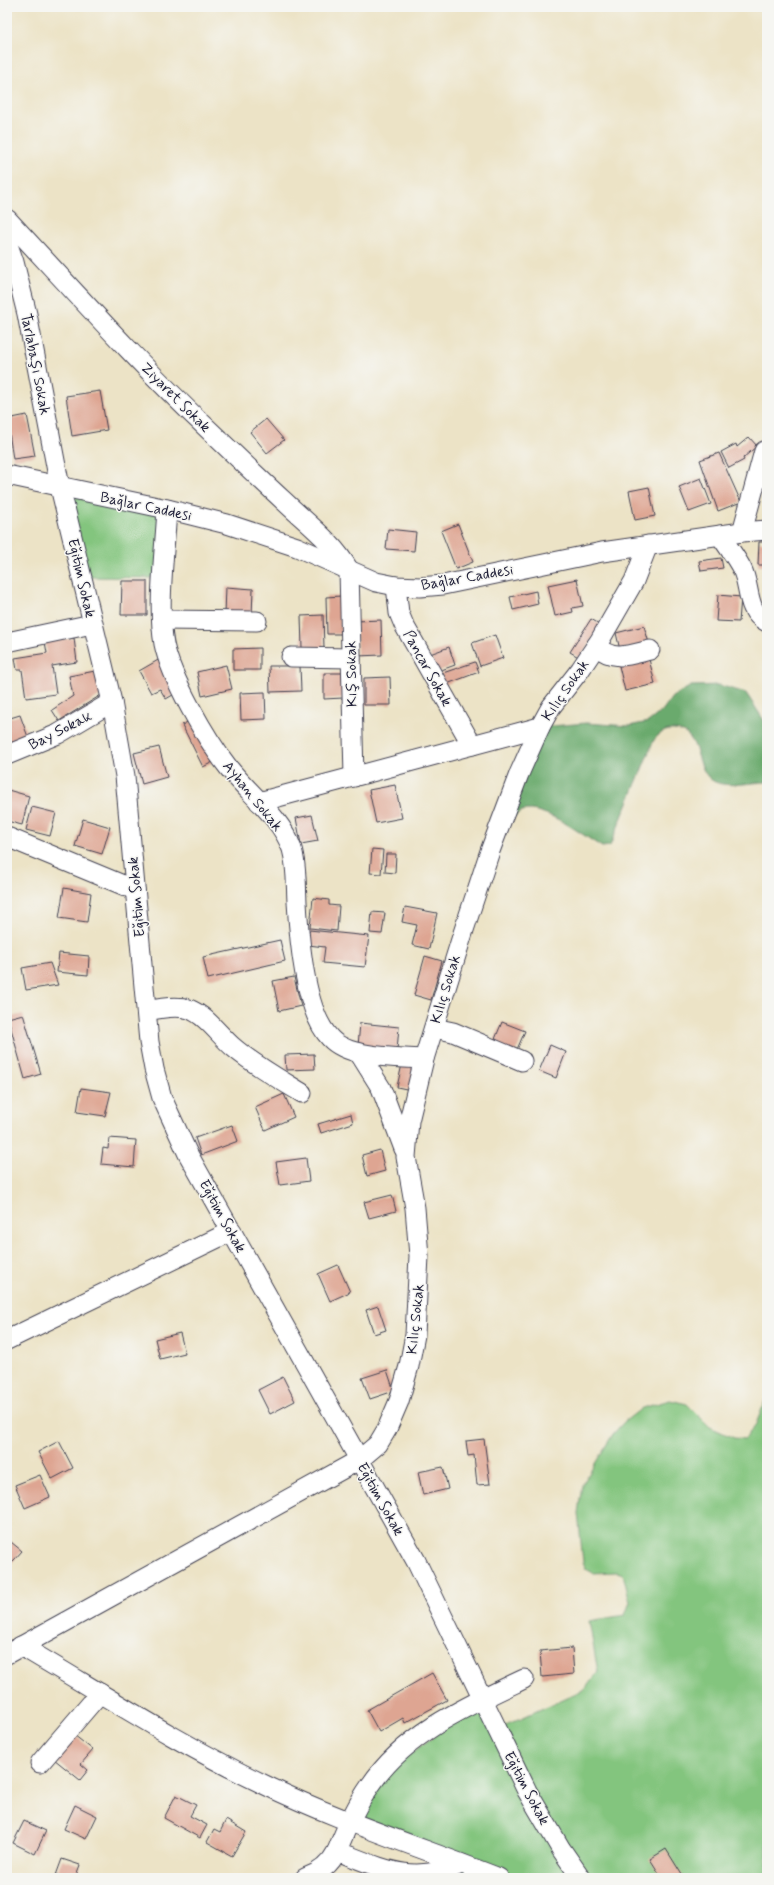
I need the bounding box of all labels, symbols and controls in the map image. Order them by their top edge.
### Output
street label: Tarlabaşı Sokak [15,312,55,417]
street label: Ziyaret Sokak [136,358,215,437]
street label: Bağlar Caddesi [98,488,193,526]
street label: Eğitim Sokak [62,537,100,620]
street label: Bağlar Caddesi [420,560,515,596]
street label: Pancar Sokak [398,627,457,711]
street label: Kış Sokak [341,641,363,707]
street label: Kılıç Sokak [537,656,594,725]
street label: Bay Sokak [25,706,96,755]
street label: Ayhan Sokak [218,757,287,836]
street label: Eğitim Sokak [123,855,150,938]
street label: Kılıç Sokak [426,953,466,1026]
street label: Eğitim Sokak [194,1176,251,1257]
street label: Kılıç Sokak [402,1283,430,1355]
street label: Eğitim Sokak [352,1459,409,1540]
street label: Eğitim Sokak [498,1748,554,1829]

